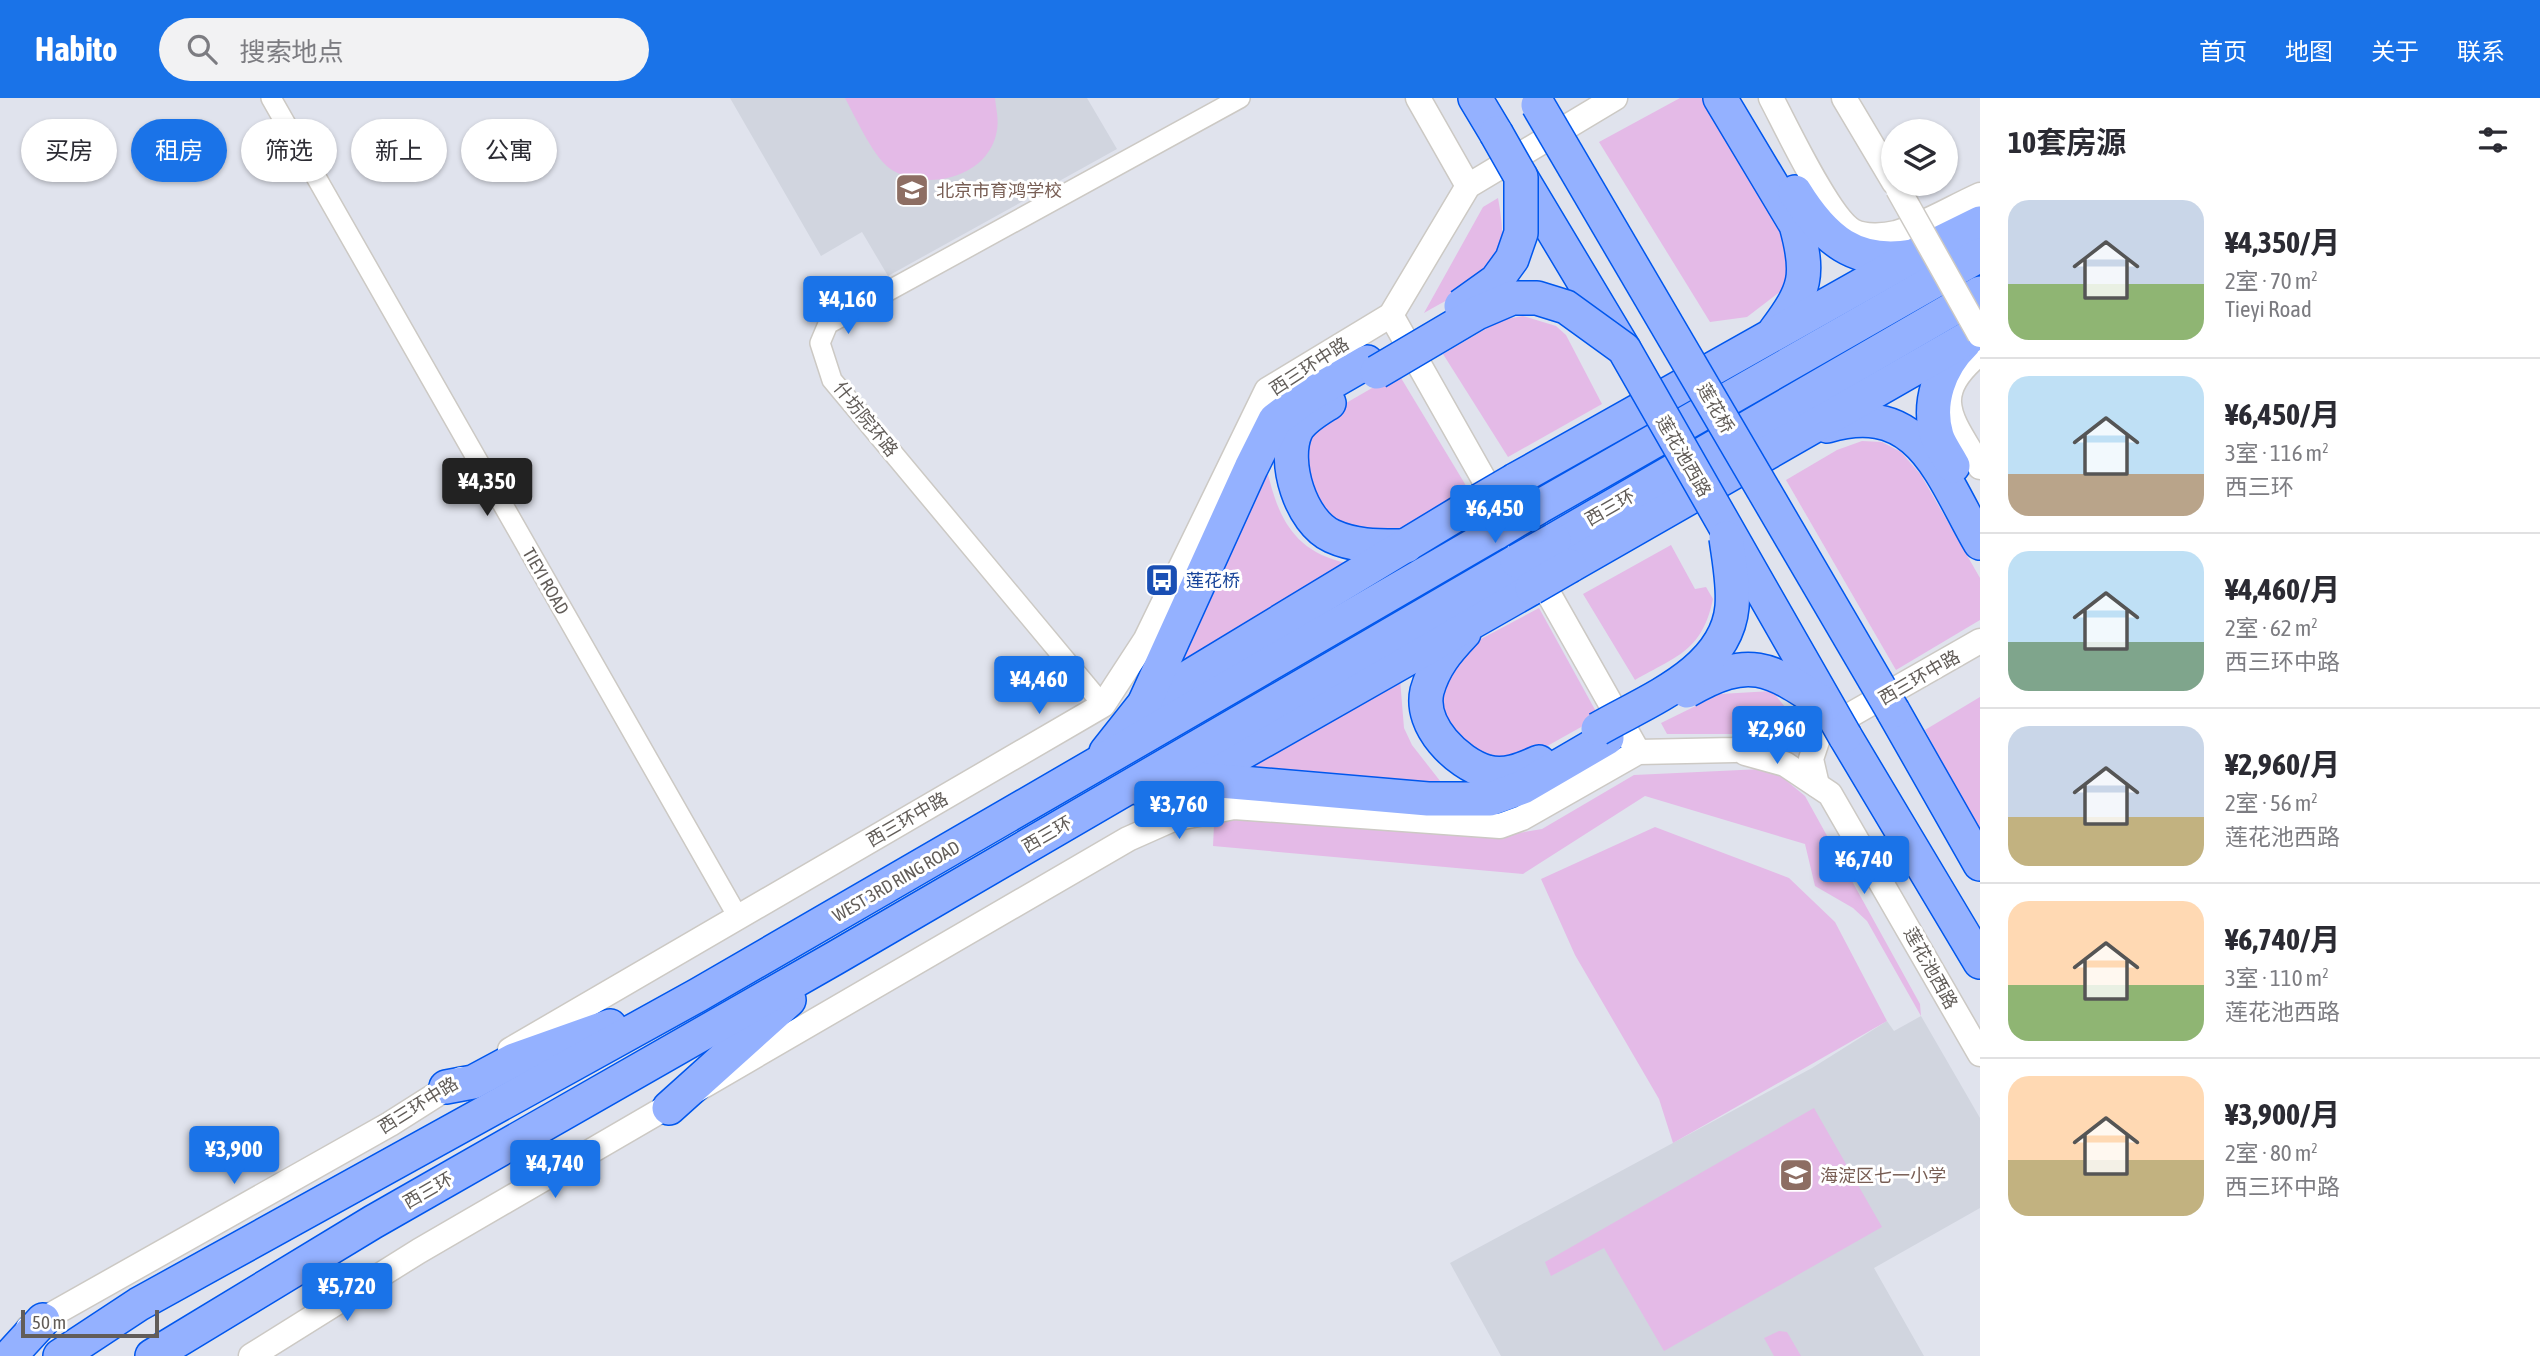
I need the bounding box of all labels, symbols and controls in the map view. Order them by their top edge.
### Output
search box [159,18,649,81]
text: Habito [35,30,117,68]
icon: search [183,30,221,68]
text: 搜索地点 [239,37,343,67]
text: 首页 [2199,38,2247,65]
text: 地图 [2285,38,2333,65]
text: 关于 [2371,38,2419,65]
text: 联系 [2457,38,2505,65]
chip: 买房 [21,119,117,182]
chip: 租房 [131,119,227,182]
chip: 筛选 [241,119,337,182]
chip: 新上 [351,119,447,182]
chip: 公寓 [461,119,557,182]
map controls [1881,119,1958,196]
button: layers [1881,119,1958,196]
icon: filters [2474,121,2512,159]
text: 10套房源 [2008,125,2126,159]
school or university icon: 北京市育鸿学校 [893,171,931,209]
place label: 北京市育鸿学校 [936,180,1062,201]
text: ¥4,350/月 [2225,225,2340,259]
icon: home [2064,228,2148,312]
text: 2室 · 70 m² [2225,268,2318,294]
pin: ¥4,160 [791,276,905,336]
text: ¥4,160 [819,286,877,312]
text: Tieyi Road [2225,296,2312,322]
street label: 西三环中路 [1266,333,1352,399]
street label: 什坊院环路 [830,377,902,461]
street label: 莲花桥 [1693,379,1739,437]
text: ¥6,450/月 [2225,397,2340,431]
icon: home [2064,404,2148,488]
street label: 莲花池西路 [1652,412,1716,500]
text: 3室 · 116 m² [2225,440,2329,466]
pin: ¥4,350 [430,458,544,518]
text: ¥4,350 [458,468,516,494]
text: 西三环 [2225,474,2294,500]
street label: 西三环 [1581,484,1639,530]
pin: ¥6,450 [1438,486,1552,545]
text: ¥6,450 [1466,495,1524,521]
street label: TIEYI ROAD [519,544,573,618]
bus stop icon: 莲花桥 [1143,561,1181,599]
place label: 莲花桥 [1186,570,1240,591]
text: ¥4,460/月 [2225,572,2340,606]
icon: home [2064,579,2148,663]
text: 2室 · 62 m² [2225,615,2318,641]
street label: 西三环中路 [1875,645,1963,709]
text: 西三环中路 [2225,649,2340,675]
pin: ¥4,460 [982,656,1096,716]
text: ¥4,460 [1010,666,1068,692]
pin: ¥2,960 [1720,706,1834,766]
text: ¥2,960 [1748,716,1806,742]
text: ¥2,960/月 [2225,747,2340,781]
icon: home [2064,754,2148,838]
pin: ¥3,760 [1122,782,1236,841]
street label: 西三环中路 [863,787,951,851]
text: 2室 · 56 m² [2225,790,2318,816]
text: ¥3,760 [1150,791,1208,817]
street label: 西三环 [1018,811,1076,857]
text: 莲花池西路 [2225,824,2340,850]
street label: WEST 3RD RING ROAD [829,836,963,926]
pin: ¥6,740 [1807,836,1921,896]
text: ¥6,740 [1835,846,1893,872]
text: ¥6,740/月 [2225,922,2340,956]
street label: 莲花池西路 [1900,924,1962,1012]
icon: home [2064,929,2148,1013]
text: 3室 · 110 m² [2225,965,2329,991]
text: 莲花池西路 [2225,999,2340,1025]
street label: 西三环中路 [374,1072,462,1138]
text: ¥3,900/月 [2225,1097,2340,1131]
icon: home [2064,1104,2148,1188]
pin: ¥3,900 [177,1126,291,1186]
text: ¥3,900 [205,1136,263,1162]
pin: ¥4,740 [498,1140,612,1200]
text: 2室 · 80 m² [2225,1140,2318,1166]
text: ¥4,740 [526,1150,584,1176]
school or university icon: 海淀区七一小学 [1777,1156,1815,1194]
place label: 海淀区七一小学 [1820,1165,1946,1186]
street label: 西三环 [399,1167,457,1213]
text: 西三环中路 [2225,1174,2340,1200]
pin: ¥5,720 [290,1264,404,1323]
text: ¥5,720 [318,1273,376,1299]
scale bar [21,1307,159,1339]
text: 50 m [32,1311,66,1333]

